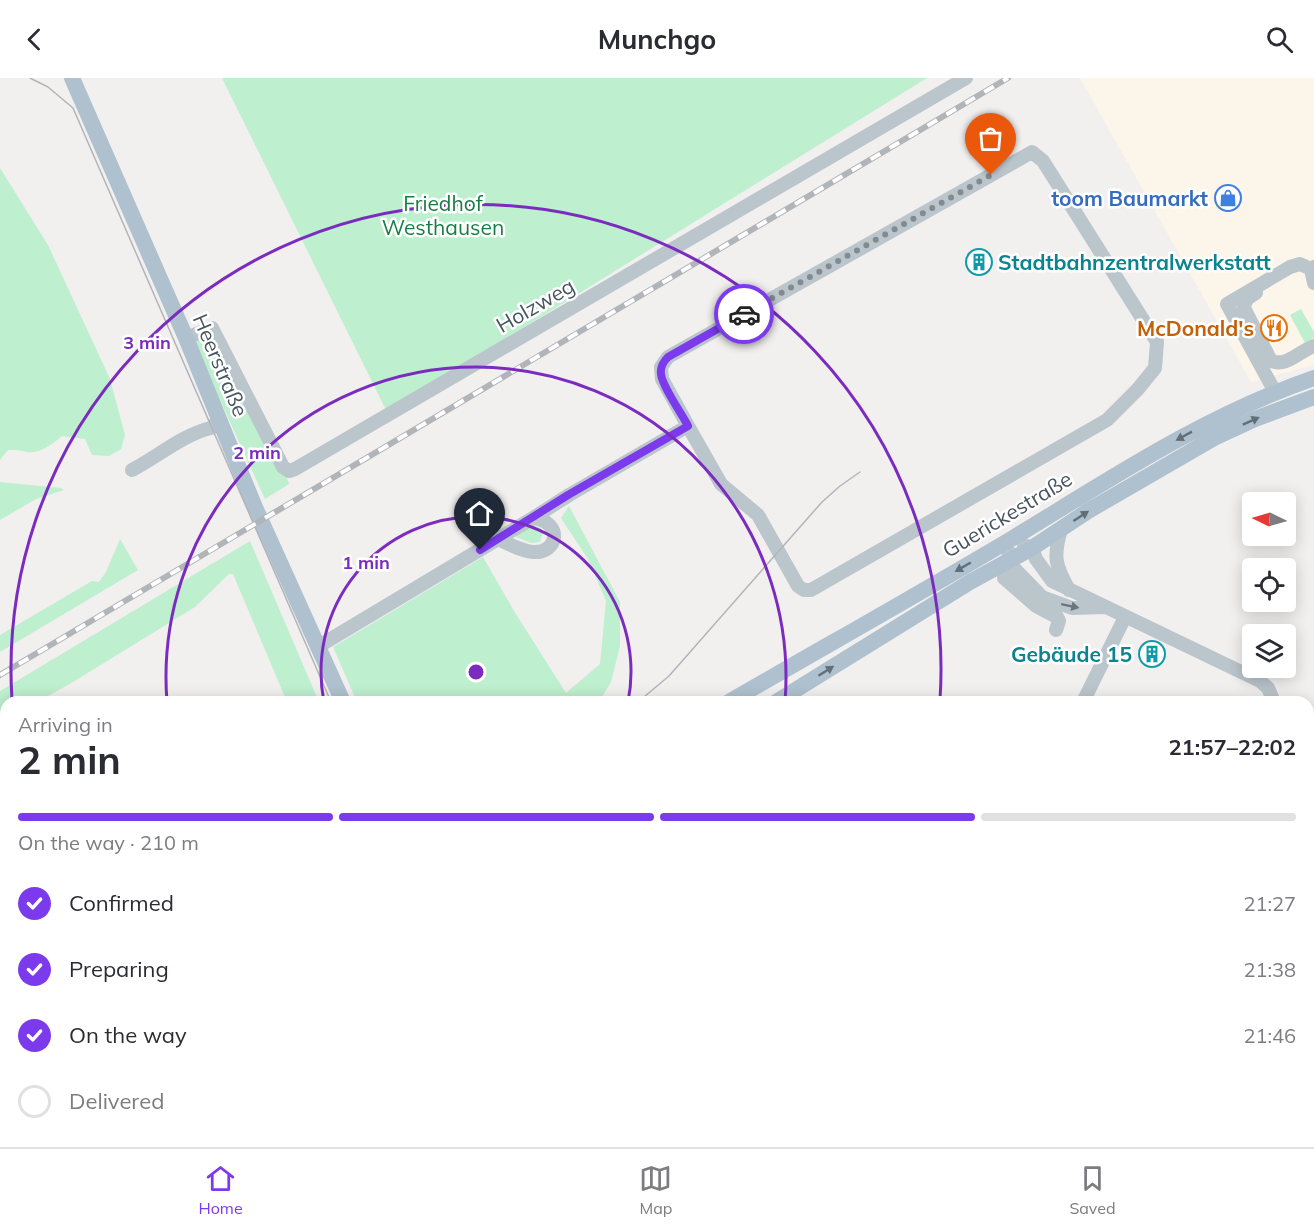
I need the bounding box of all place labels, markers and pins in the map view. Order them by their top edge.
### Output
pin [965,113,1016,175]
shop icon: toom Baumarkt [1213,183,1243,213]
place label: toom Baumarkt [1051,185,1208,211]
building icon: Stadtbahnzentralwerkstatt [964,247,994,277]
place label: Stadtbahnzentralwerkstatt [998,249,1271,275]
restaurant icon: McDonald's [1259,313,1289,343]
place label: McDonald's [1137,315,1254,341]
pin [454,488,505,550]
building icon: Gebäude 15 [1137,639,1167,669]
place label: Gebäude 15 [1011,641,1132,667]
centre of rings [466,662,486,682]

